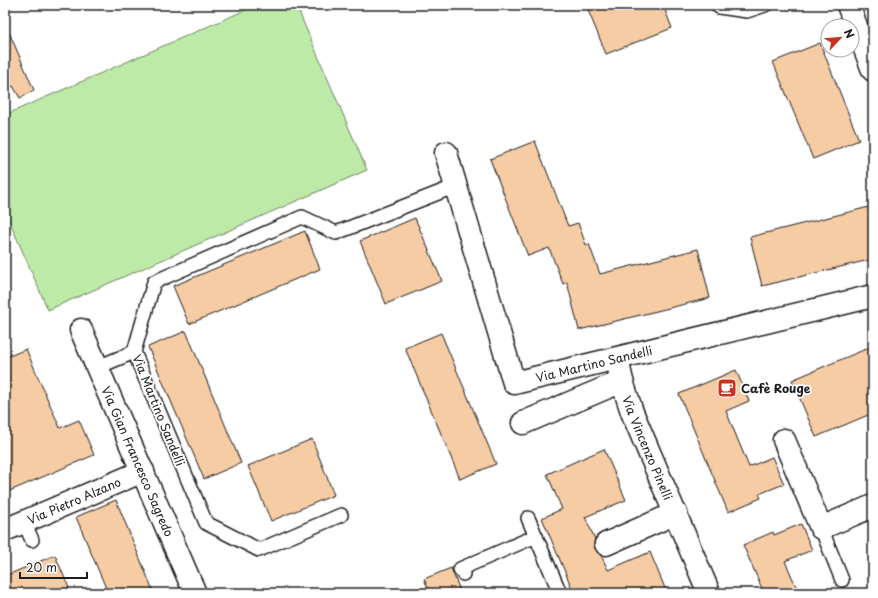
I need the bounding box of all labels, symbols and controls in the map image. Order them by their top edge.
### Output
north arrow [820,18,860,58]
text: N [840,26,859,41]
street label: Via Martino Sandelli [534,341,654,386]
street label: Via Martino Sandelli [128,351,190,469]
cafe icon: Cafè Rouge [716,377,738,399]
place label: Cafè Rouge [741,379,811,397]
street label: Via Gian Francesco Sagredo [97,383,179,540]
street label: Via Vincenzo Pinelli [618,393,677,503]
street label: Via Pietro Alzano [24,472,124,528]
scale bar [20,554,87,580]
text: 20 m [26,558,57,576]

